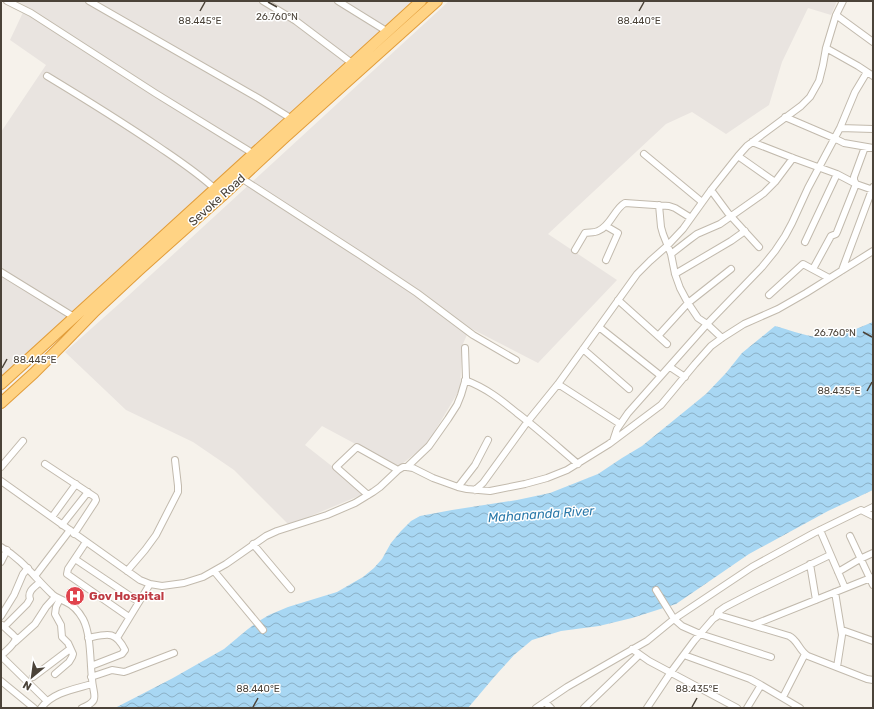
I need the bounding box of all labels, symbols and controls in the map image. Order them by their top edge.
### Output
text: 26.760°N [256,11,298,23]
text: 88.445°E [178,15,222,27]
text: 88.440°E [617,15,661,27]
street label: Sevoke Road [186,171,248,229]
text: 26.760°N [814,327,856,339]
text: 88.445°E [13,354,57,366]
text: 88.435°E [817,385,861,397]
water label: Mahananda River [487,503,596,525]
hospital icon: Gov Hospital [64,585,86,607]
place label: Gov Hospital [89,589,164,603]
north arrow [12,657,52,697]
text: N [21,678,34,693]
text: 88.440°E [236,683,280,695]
text: 88.435°E [675,683,719,695]

